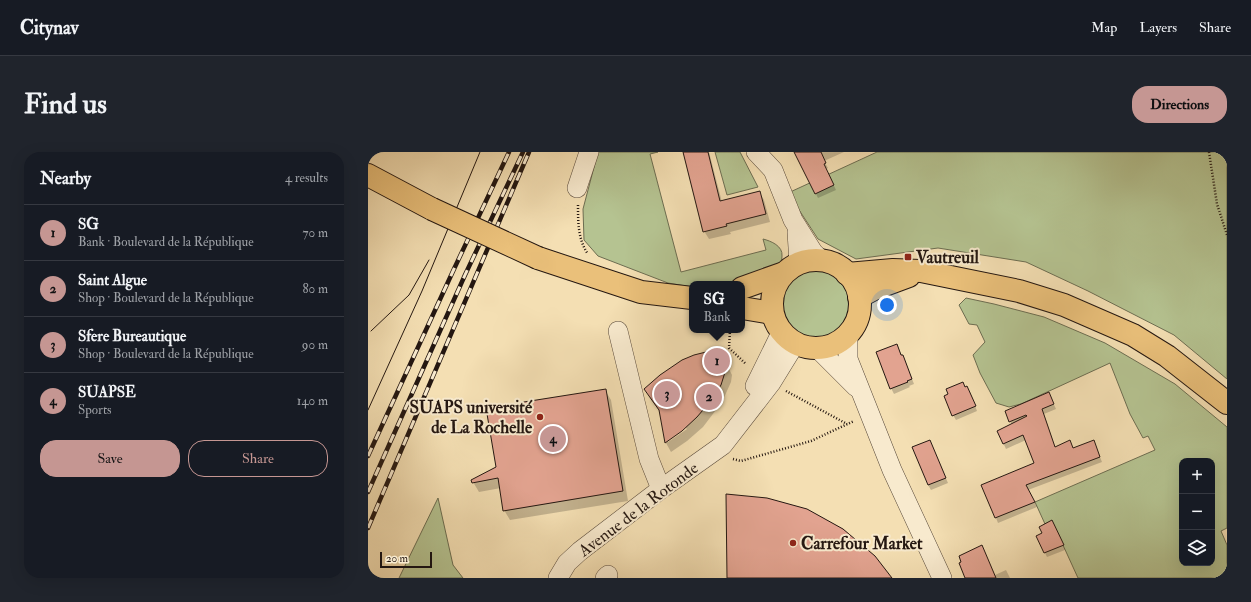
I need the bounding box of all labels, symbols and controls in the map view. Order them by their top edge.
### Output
text: Citynav [20,16,79,40]
text: Map [1091,19,1117,36]
text: Layers [1139,19,1177,36]
text: Share [1199,19,1231,36]
button: Directions [1132,86,1227,123]
text: Find us [24,87,107,122]
text: Nearby [40,168,91,189]
text: 4 results [285,170,328,186]
text: SG [78,215,99,234]
text: 1 [51,225,55,241]
text: 70 m [303,225,328,241]
text: Bank · Boulevard de la République [78,234,254,250]
place label: Vautreuil [915,247,980,268]
marker: Vautreuil [903,252,913,262]
text: Saint Algue [78,271,147,290]
text: 2 [50,281,56,297]
text: 80 m [302,281,328,297]
popup [689,281,745,333]
text: Shop · Boulevard de la République [78,290,254,306]
text: SG [704,290,725,309]
your location [877,295,897,315]
text: Bank [704,309,730,325]
text: Sfere Bureautique [78,327,186,346]
text: 3 [51,337,56,353]
text: 90 m [302,337,328,353]
text: Shop · Boulevard de la République [78,346,254,362]
pin: 1 [704,346,730,376]
pin: 3 [654,379,680,409]
pin: 2 [696,382,722,412]
text: SUAPSE [78,383,136,402]
text: 4 [49,393,57,409]
text: 140 m [297,393,328,409]
place label: SUAPS université de La Rochelle [410,397,533,438]
text: Sports [78,402,112,418]
marker: SUAPS université de La Rochelle [535,412,545,422]
pin: 4 [540,424,566,454]
button: Save [40,440,180,477]
button: Share [188,440,328,477]
street label: Avenue de la Rotonde [573,457,702,562]
map controls [1179,458,1215,566]
button: + [1179,458,1215,494]
button: − [1179,494,1215,530]
button: layers [1179,530,1215,566]
place label: Carrefour Market [801,533,923,554]
marker: Carrefour Market [788,538,798,548]
scale bar [380,550,432,569]
text: 20 m [386,552,408,565]

